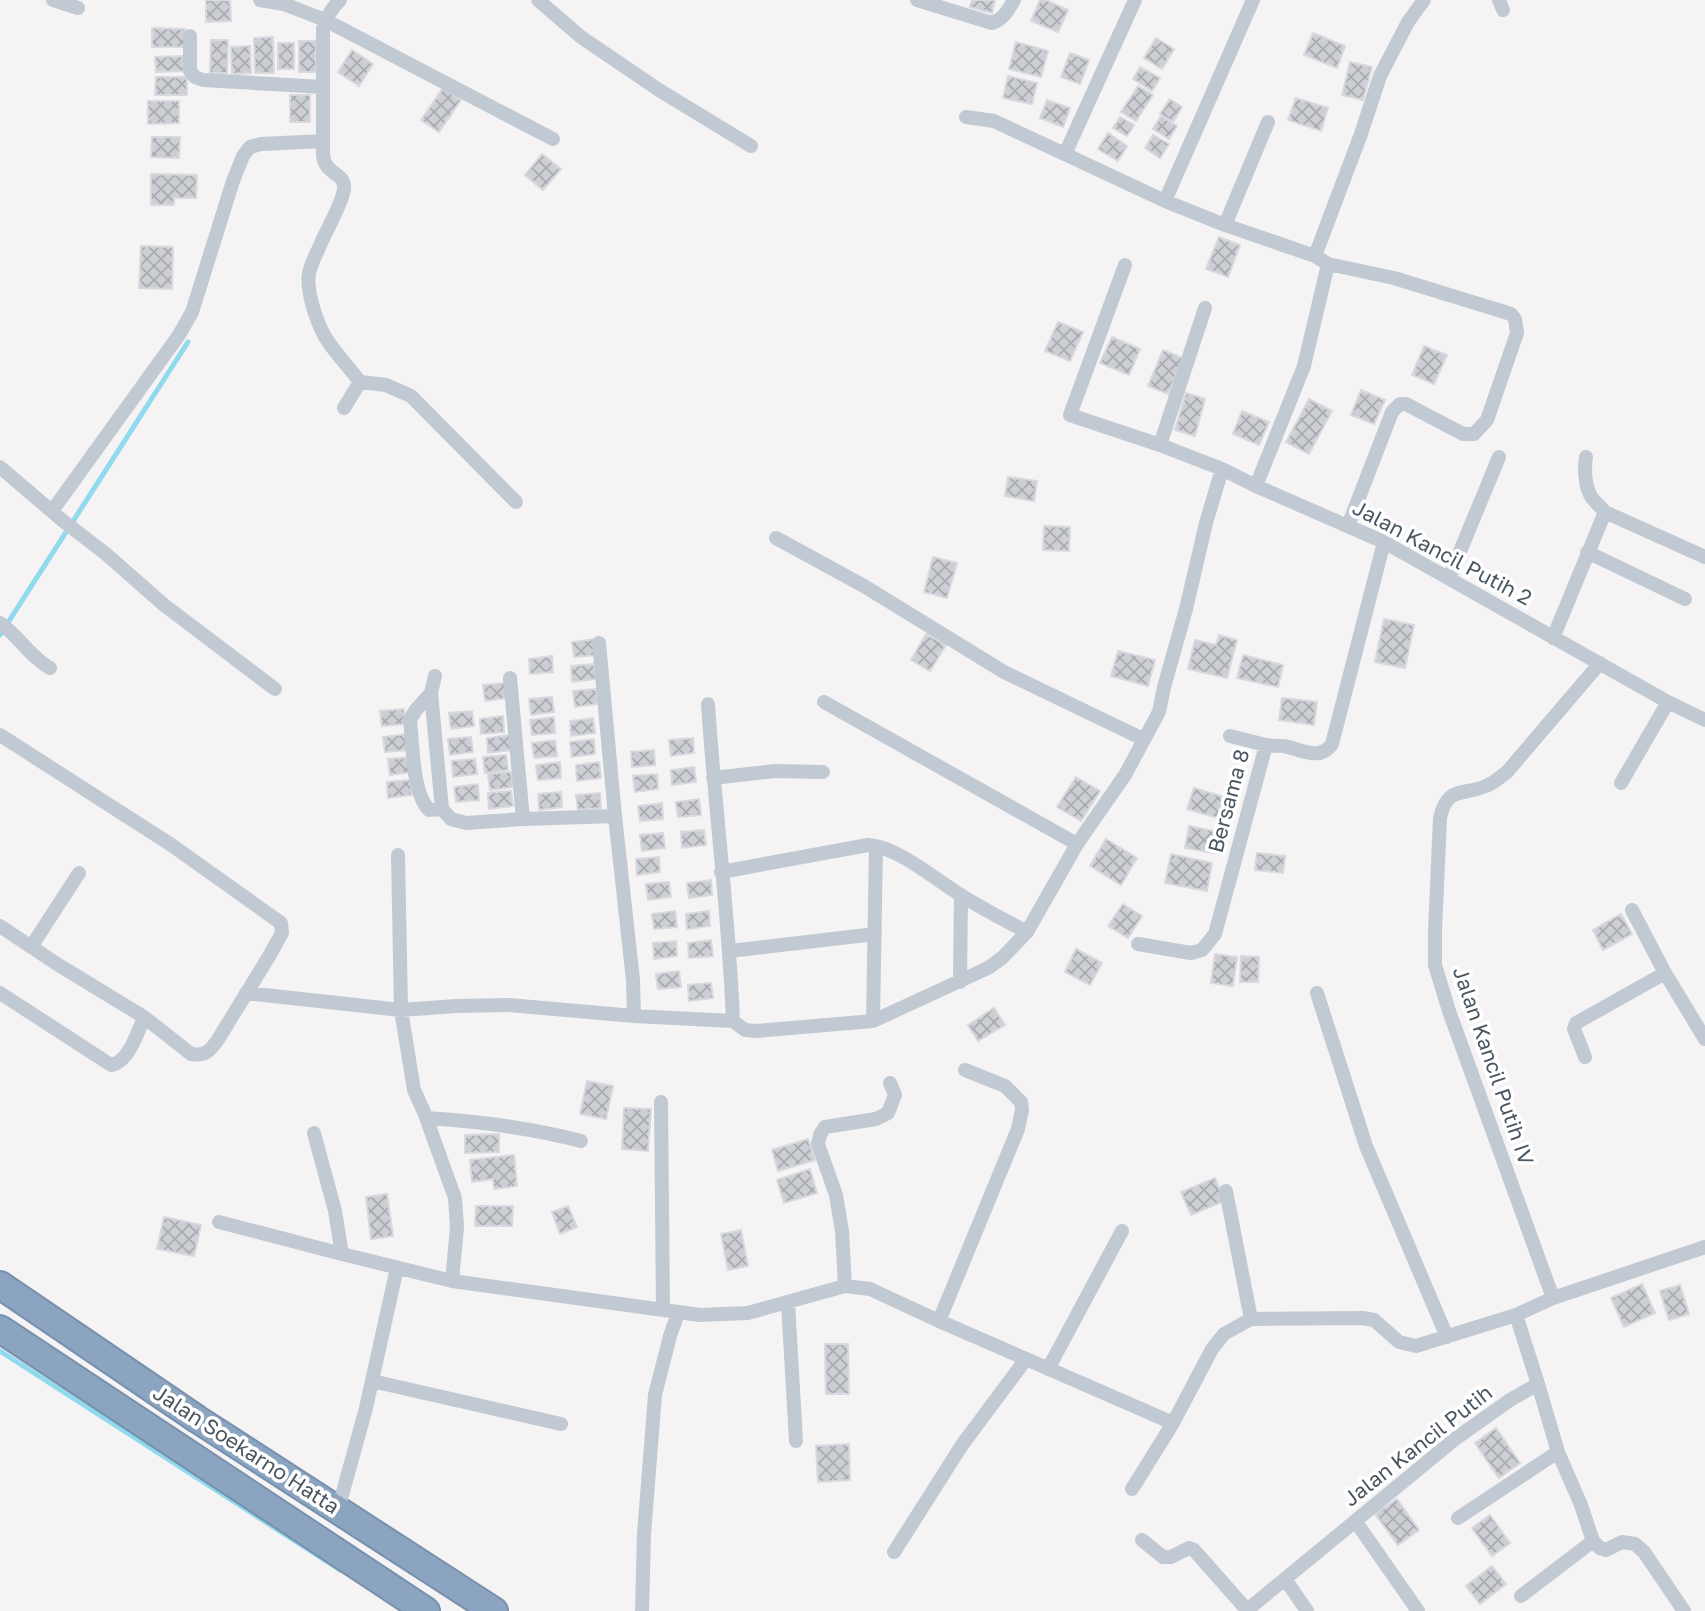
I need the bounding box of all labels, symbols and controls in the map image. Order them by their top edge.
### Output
street label: Jalan Kancil Putih 2 [1348,494,1537,610]
street label: Bersama 8 [1202,746,1254,855]
street label: Jalan Kancil Putih IV [1448,963,1540,1168]
street label: Jalan Soekarno Hatta [148,1379,345,1519]
street label: Jalan Kancil Putih [1338,1379,1497,1511]

